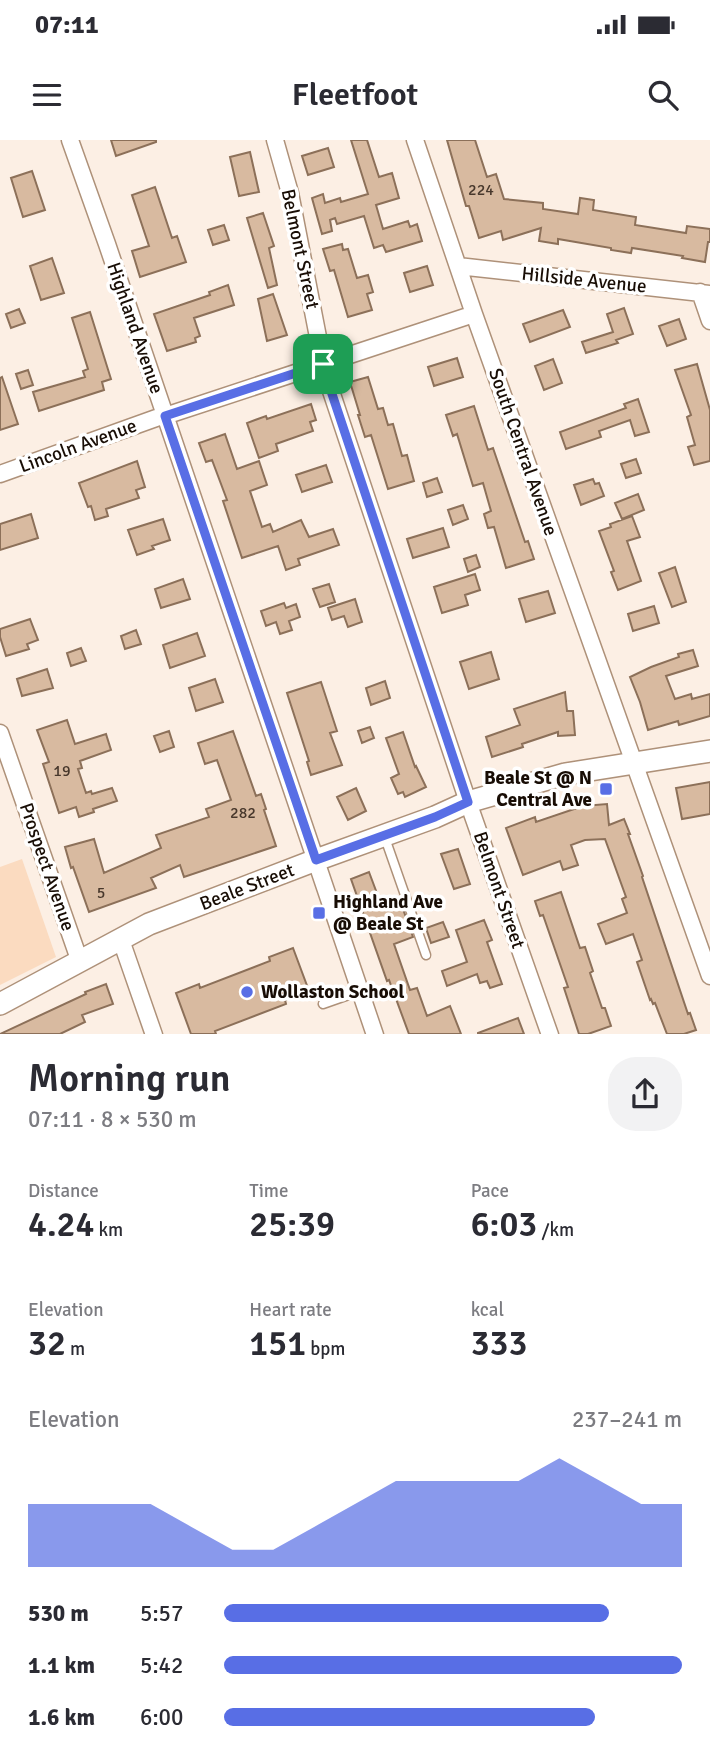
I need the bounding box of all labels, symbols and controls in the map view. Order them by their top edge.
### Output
text: 07:11 [35,9,99,41]
text: Fleetfoot [292,75,418,114]
icon: menu [28,76,66,114]
icon: search [644,76,682,114]
house number: 224 [468,180,494,200]
street label: Belmont Street [276,187,325,312]
street label: Highland Avenue [101,259,169,397]
street label: Hillside Avenue [520,262,648,298]
pin [293,334,353,394]
icon: arrive [304,345,342,383]
street label: South Central Avenue [483,365,563,539]
street label: Lincoln Avenue [16,414,140,478]
house number: 19 [53,761,71,781]
place label: Beale St @ N Central Ave [484,766,592,812]
marker: Beale St @ N Central Ave [598,781,614,797]
street label: Prospect Avenue [14,800,80,934]
house number: 282 [230,803,256,823]
street label: Belmont Street [468,828,530,952]
street label: Beale Street [196,858,298,916]
house number: 5 [97,883,105,903]
place label: Highland Ave @ Beale St [333,890,443,936]
marker: Highland Ave @ Beale St [311,905,327,921]
place label: Wollaston School [261,980,405,1004]
marker: Wollaston School [239,984,255,1000]
text: Morning run [28,1055,231,1102]
button: share [608,1057,682,1131]
text: 07:11 · 8 × 530 m [28,1105,197,1134]
text: Distance [28,1179,99,1203]
text: Time [249,1179,288,1203]
text: Pace [471,1179,509,1203]
text: 4.24 [28,1203,94,1246]
text: 25:39 [249,1203,335,1246]
text: 6:03 [471,1203,537,1246]
text: km [94,1218,123,1242]
text: /km [537,1218,574,1242]
text: Elevation [28,1298,104,1322]
text: Heart rate [249,1298,332,1322]
text: kcal [471,1298,504,1322]
text: 32 [28,1322,66,1365]
text: 151 [249,1322,306,1365]
text: 333 [471,1322,527,1365]
text: m [66,1337,85,1361]
text: bpm [306,1337,345,1361]
text: Elevation [28,1405,120,1434]
text: 237–241 m [572,1405,682,1434]
text: 530 m [28,1599,89,1628]
text: 5:57 [140,1599,183,1628]
text: 1.1 km [28,1651,95,1680]
text: 5:42 [140,1651,183,1680]
text: 1.6 km [28,1703,95,1732]
text: 6:00 [140,1703,183,1732]

